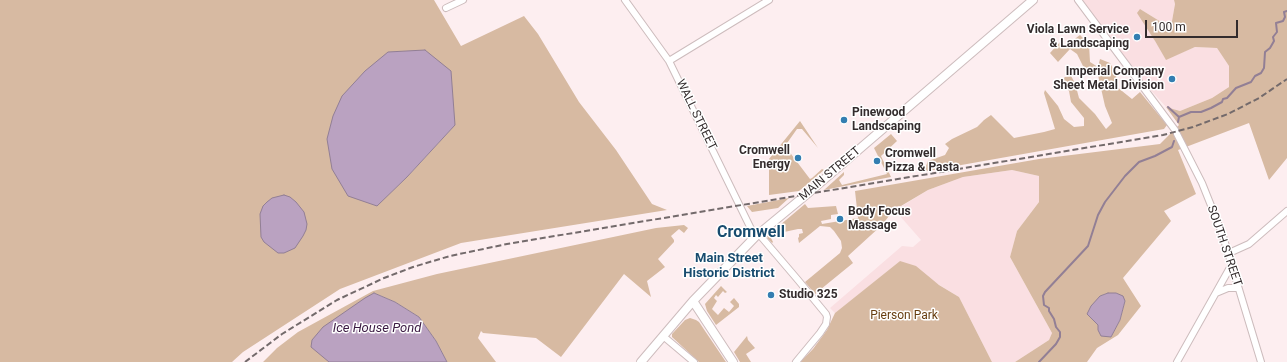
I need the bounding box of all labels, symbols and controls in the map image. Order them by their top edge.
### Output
scale bar [1147,12,1240,38]
text: 100 m [1152,20,1186,34]
place label: Viola Lawn Service & Landscaping [1027,23,1129,51]
marker: Viola Lawn Service & Landscaping [1132,32,1142,42]
place label: Imperial Company Sheet Metal Division [1053,65,1164,93]
marker: Imperial Company Sheet Metal Division [1167,74,1177,84]
street label: WALL STREET [673,77,719,153]
place label: Pinewood Landscaping [852,106,921,134]
marker: Pinewood Landscaping [839,115,849,125]
place label: Cromwell Energy [739,144,790,172]
street label: MAIN STREET [796,144,864,204]
place label: Cromwell Pizza & Pasta [885,147,959,175]
marker: Cromwell Energy [793,153,803,163]
marker: Cromwell Pizza & Pasta [872,156,882,166]
street label: SOUTH STREET [1203,204,1245,288]
place label: Body Focus Massage [848,205,911,233]
marker: Body Focus Massage [835,214,845,224]
district label: Cromwell [717,223,785,243]
district label: Main Street Historic District [683,251,775,282]
place label: Studio 325 [779,288,838,302]
marker: Studio 325 [766,290,776,300]
park label: Pierson Park [870,309,938,323]
water label: Ice House Pond [333,321,421,337]

